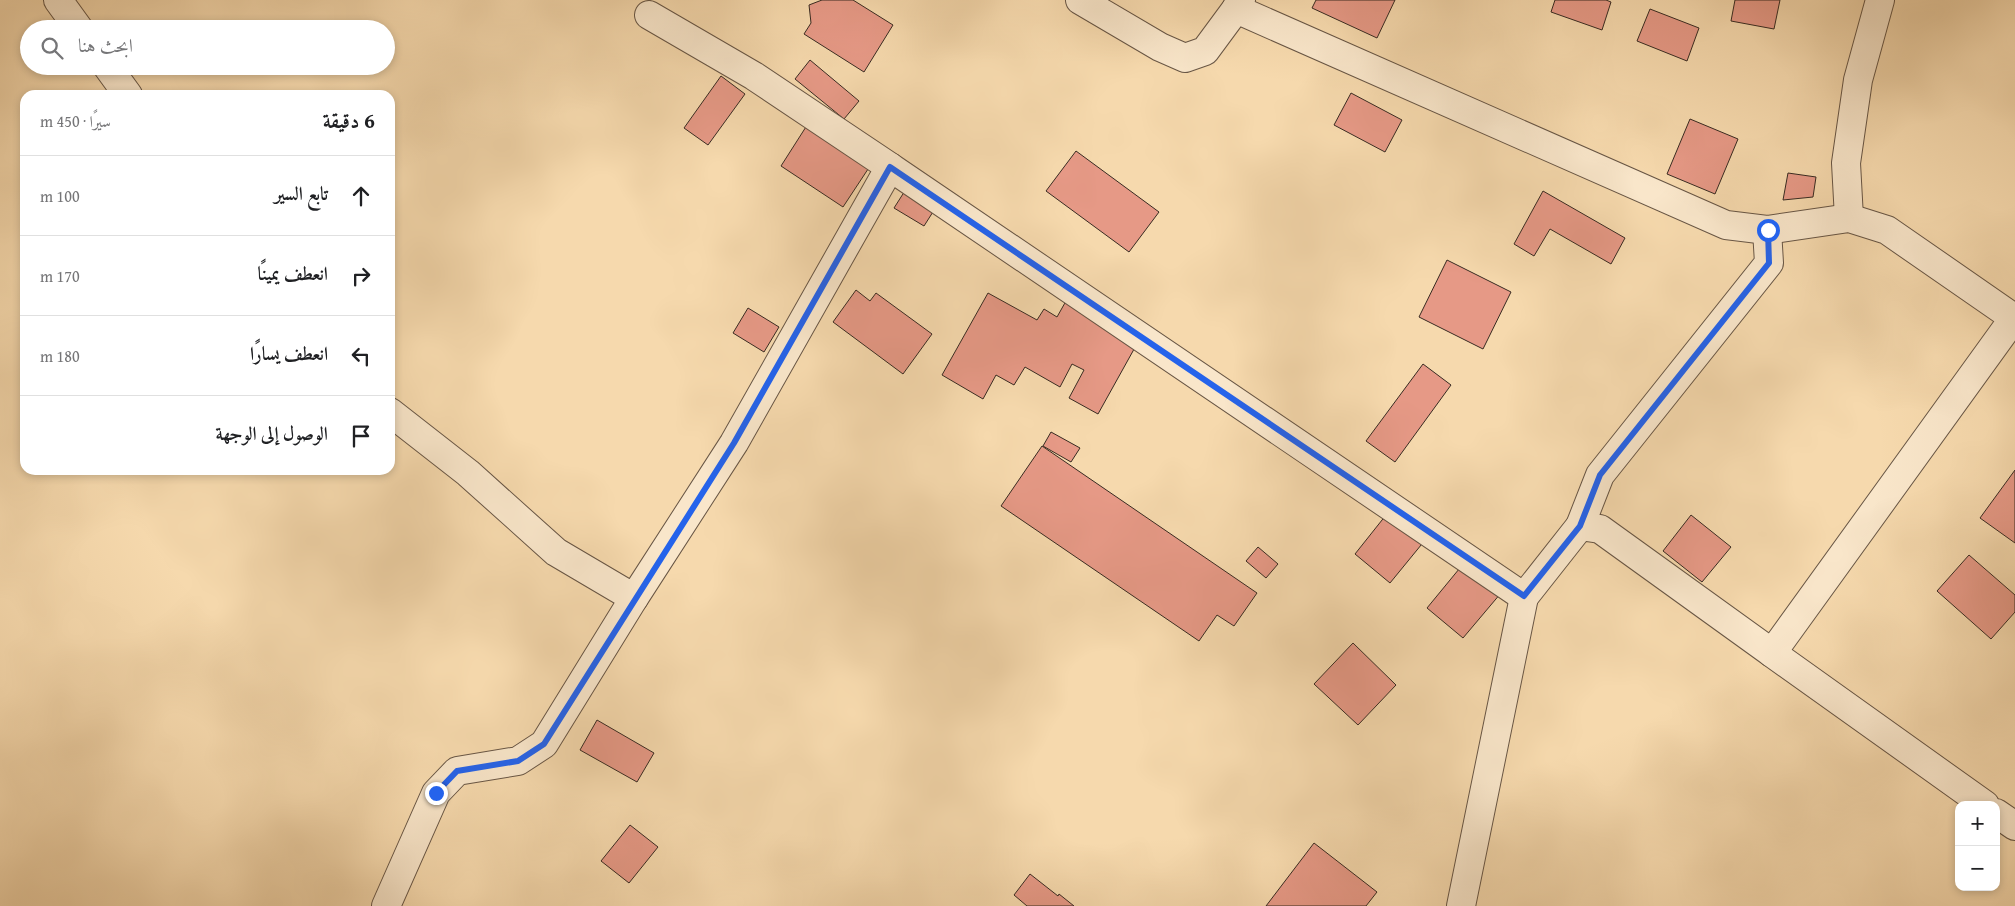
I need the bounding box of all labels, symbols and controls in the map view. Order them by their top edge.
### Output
search box [20,20,395,75]
text: ابحث هنا [78,31,133,59]
icon: search [38,34,66,62]
text: 6 دقيقة [323,105,375,136]
text: سيرًا · 450 m [40,109,111,133]
text: تابع السير [274,179,328,207]
icon: ahead [347,182,375,210]
text: 100 m [40,184,80,208]
route start [1757,219,1780,242]
text: انعطف يمينًا [258,259,328,287]
icon: right [347,262,375,290]
text: 170 m [40,264,80,288]
text: انعطف يسارًا [250,339,328,367]
icon: left [347,342,375,370]
text: 180 m [40,344,80,368]
text: الوصول إلى الوجهة [216,419,328,447]
icon: arrive [347,422,375,450]
route end [425,782,448,805]
map controls [1955,801,2000,891]
button: + [1955,801,2000,846]
button: − [1955,846,2000,891]

